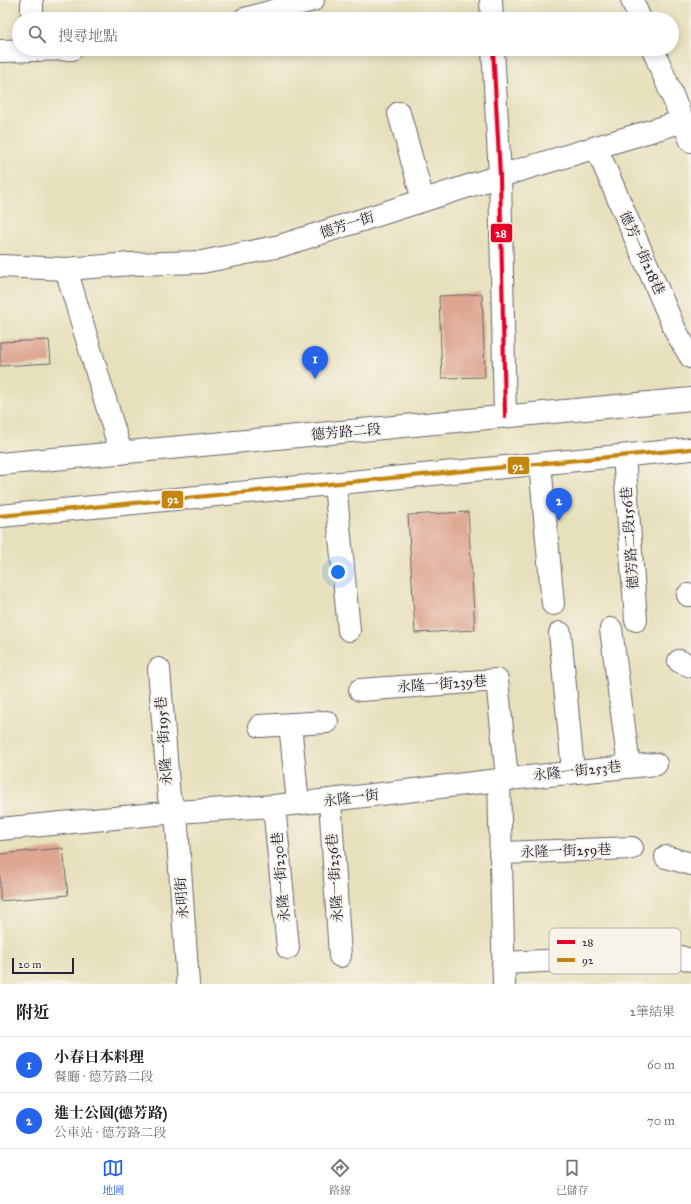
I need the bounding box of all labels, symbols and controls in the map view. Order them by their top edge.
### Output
search box [12,12,679,56]
icon: search [26,23,48,45]
text: 搜尋地點 [58,27,118,45]
street label: 德芳一街 [318,208,376,242]
street label: 德芳一街218巷 [616,208,668,298]
line badge: 28 [490,223,513,243]
text: 28 [495,227,507,240]
pin: 1 [302,346,328,379]
street label: 德芳路二段 [310,420,382,444]
line badge: 92 [507,456,530,475]
text: 92 [512,460,524,474]
street label: 德芳路二段156巷 [618,486,642,590]
pin: 2 [546,488,572,521]
line badge: 92 [161,490,184,509]
text: 92 [167,493,179,507]
your location [328,562,348,582]
street label: 永隆一街239巷 [397,672,487,696]
street label: 永隆一街195巷 [152,696,176,786]
street label: 永隆一街253巷 [532,758,622,784]
street label: 永隆一街 [322,786,380,810]
street label: 永隆一街230巷 [269,831,293,923]
street label: 永隆一街236巷 [323,833,347,923]
street label: 永隆一街259巷 [520,841,612,861]
street label: 永明街 [172,876,192,920]
legend [549,928,681,974]
text: 28 [582,936,593,949]
text: 92 [582,954,594,967]
scale bar [12,956,74,975]
text: 20 m [18,958,41,971]
text: 附近 [16,1002,50,1023]
text: 2筆結果 [630,1004,675,1020]
text: 小春日本料理 [54,1048,144,1066]
text: 1 [26,1057,32,1073]
text: 60 m [647,1057,675,1073]
text: 餐廳 · 德芳路二段 [54,1069,153,1085]
text: 進士公園(德芳路) [54,1104,167,1122]
text: 2 [26,1113,32,1129]
text: 70 m [647,1113,675,1129]
text: 公車站 · 德芳路二段 [54,1125,166,1141]
tab: 地圖 [102,1157,124,1197]
tab: 路線 [329,1157,351,1197]
tab: 已儲存 [556,1157,589,1197]

